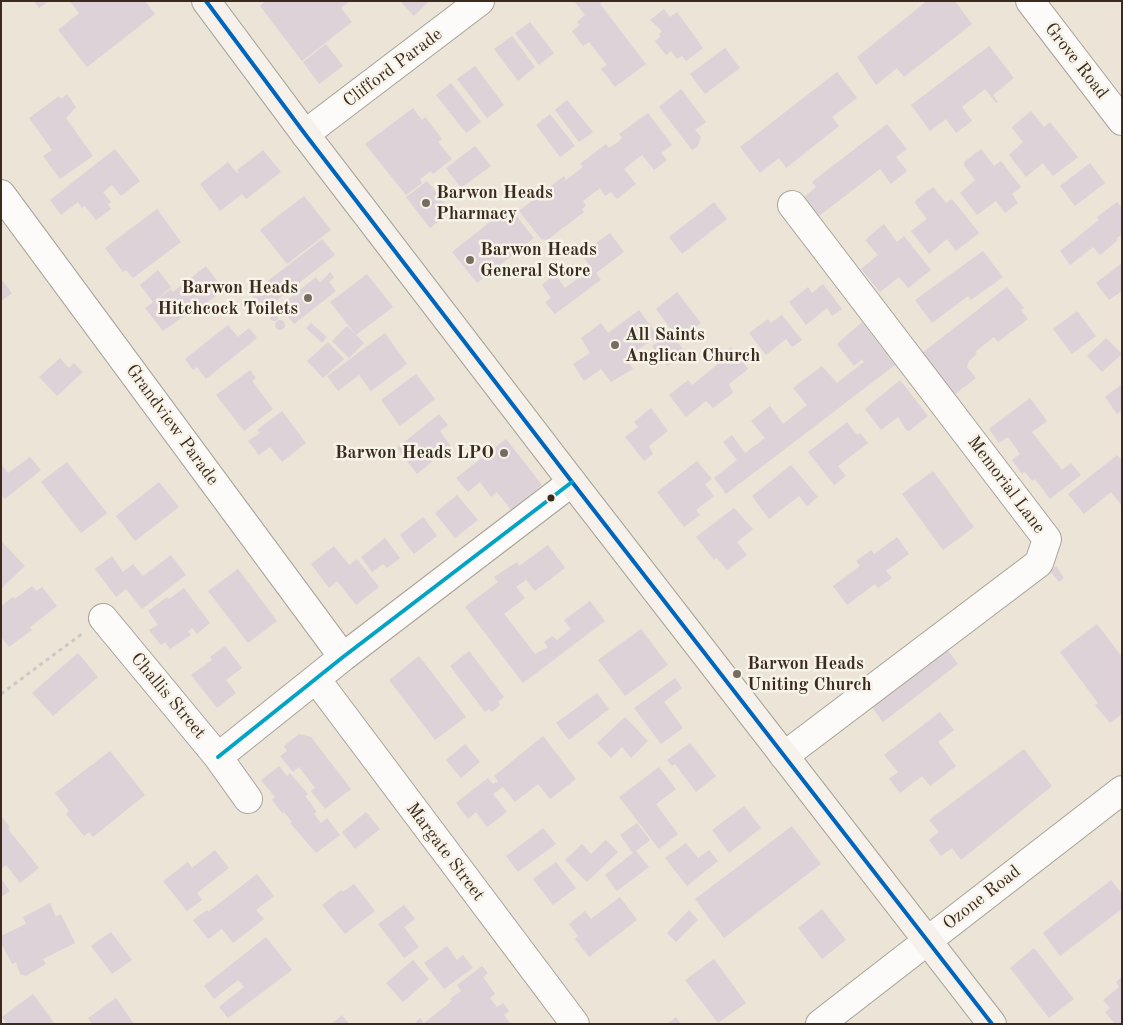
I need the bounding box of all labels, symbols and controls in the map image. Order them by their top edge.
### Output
street label: Grove Road [1040,19,1112,103]
street label: Clifford Parade [339,24,447,112]
place label: Barwon Heads Pharmacy [436,182,553,224]
marker: Barwon Heads Pharmacy [420,197,432,209]
place label: Barwon Heads General Store [480,239,597,282]
marker: Barwon Heads General Store [464,254,476,266]
place label: Barwon Heads Hitchcock Toilets [157,277,298,320]
marker: Barwon Heads Hitchcock Toilets [302,292,314,304]
place label: All Saints Anglican Church [625,324,760,366]
marker: All Saints Anglican Church [609,339,621,351]
street label: Grandview Parade [121,360,223,490]
street label: Memorial Lane [962,432,1050,538]
place label: Barwon Heads LPO [335,442,494,464]
marker: Barwon Heads LPO [498,447,510,459]
unlabelled marker [546,493,556,503]
street label: Challis Street [126,649,210,743]
place label: Barwon Heads Uniting Church [747,653,872,696]
marker: Barwon Heads Uniting Church [731,668,743,680]
street label: Margate Street [401,799,489,905]
street label: Ozone Road [939,861,1025,935]

